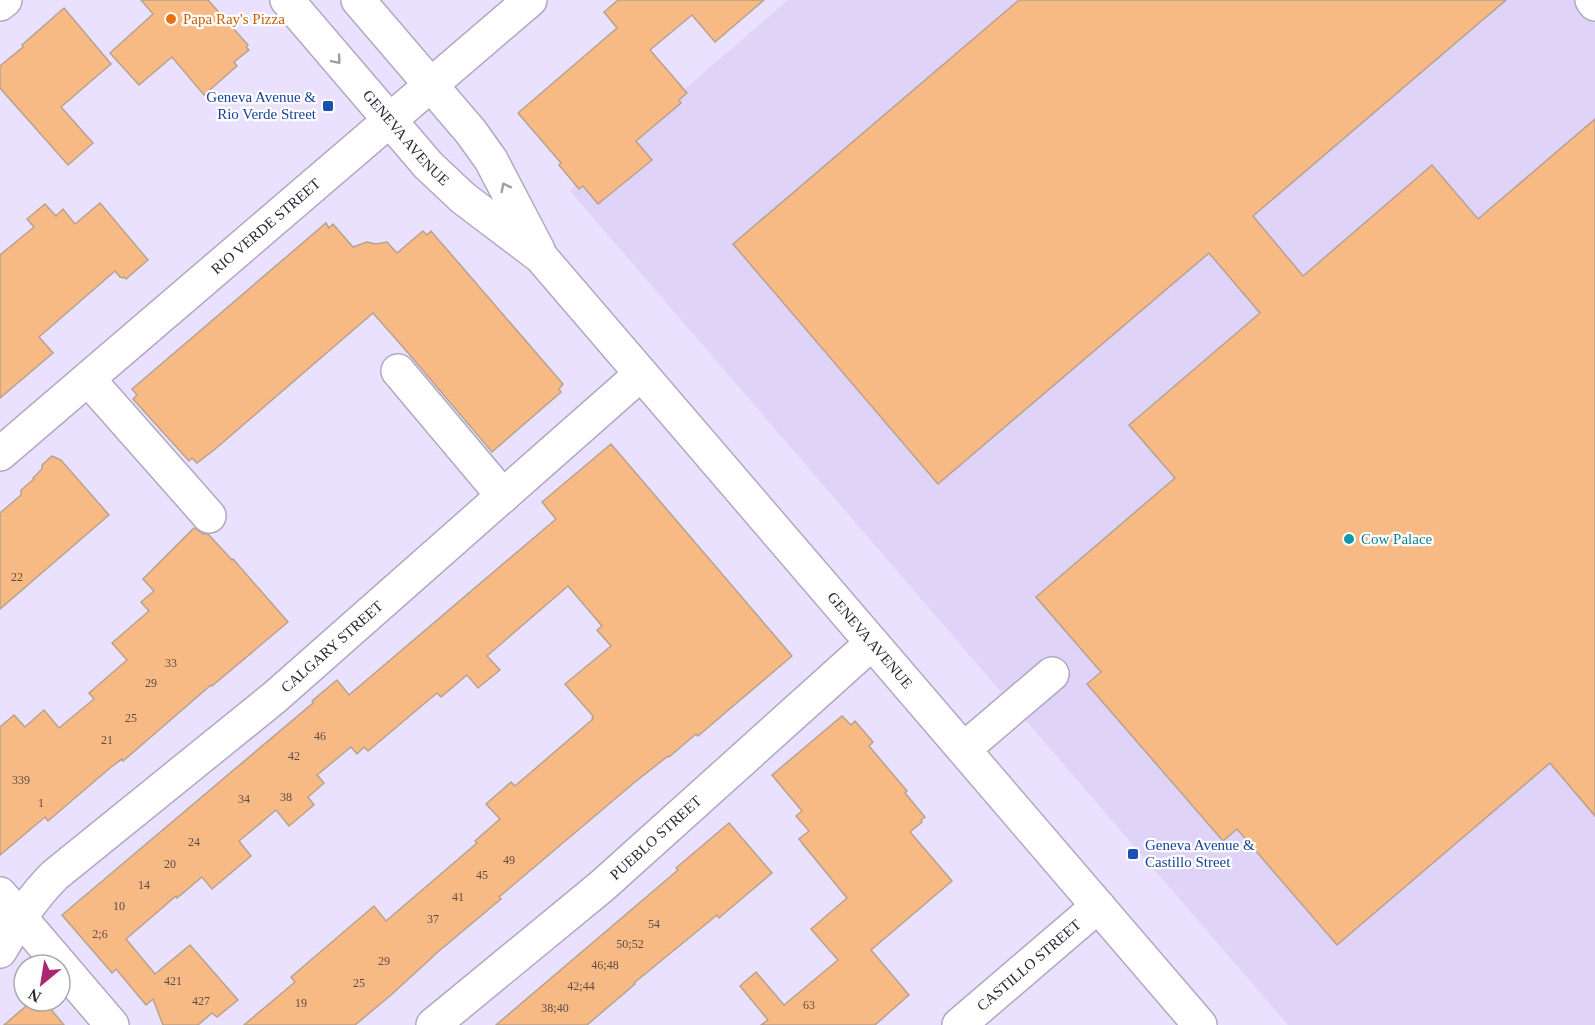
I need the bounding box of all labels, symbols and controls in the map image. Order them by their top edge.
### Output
place label: Papa Ray's Pizza [183,11,285,27]
marker: Papa Ray's Pizza [164,12,178,26]
one-way arrow [330,53,341,64]
street label: GENEVA AVENUE [360,87,452,189]
place label: Geneva Avenue & Rio Verde Street [206,89,317,122]
marker: Geneva Avenue & Rio Verde Street [321,99,335,113]
street label: RIO VERDE STREET [208,175,323,277]
one-way arrow [500,182,512,193]
place label: Cow Palace [1361,531,1433,547]
marker: Cow Palace [1342,532,1356,546]
house number: 22 [11,570,23,584]
street label: GENEVA AVENUE [824,589,916,692]
street label: CALGARY STREET [278,598,386,696]
house number: 33 [165,656,177,670]
house number: 29 [145,676,157,690]
house number: 25 [125,711,137,725]
house number: 46 [314,729,326,743]
house number: 21 [101,733,113,747]
house number: 42 [288,749,300,763]
house number: 339 [12,773,30,787]
house number: 38 [280,790,292,804]
house number: 34 [238,792,250,806]
street label: PUEBLO STREET [607,793,705,883]
house number: 1 [38,796,44,810]
house number: 24 [188,835,200,849]
place label: Geneva Avenue & Castillo Street [1145,837,1255,870]
marker: Geneva Avenue & Castillo Street [1126,847,1140,861]
house number: 49 [503,853,515,867]
house number: 20 [164,857,176,871]
house number: 45 [476,868,488,882]
house number: 14 [138,878,150,892]
house number: 41 [452,890,464,904]
house number: 10 [113,899,125,913]
house number: 37 [427,912,439,926]
street label: CASTILLO STREET [974,916,1084,1014]
house number: 54 [648,917,660,931]
house number: 2;6 [92,927,108,941]
house number: 50;52 [616,937,644,951]
north arrow [12,953,72,1013]
house number: 29 [378,954,390,968]
house number: 46;48 [591,958,619,972]
house number: 421 [164,974,182,988]
house number: 25 [353,976,365,990]
house number: 42;44 [567,979,595,993]
text: N [25,985,44,1006]
house number: 427 [192,994,210,1008]
house number: 19 [295,996,307,1010]
house number: 63 [803,998,815,1012]
house number: 38;40 [541,1001,569,1015]

